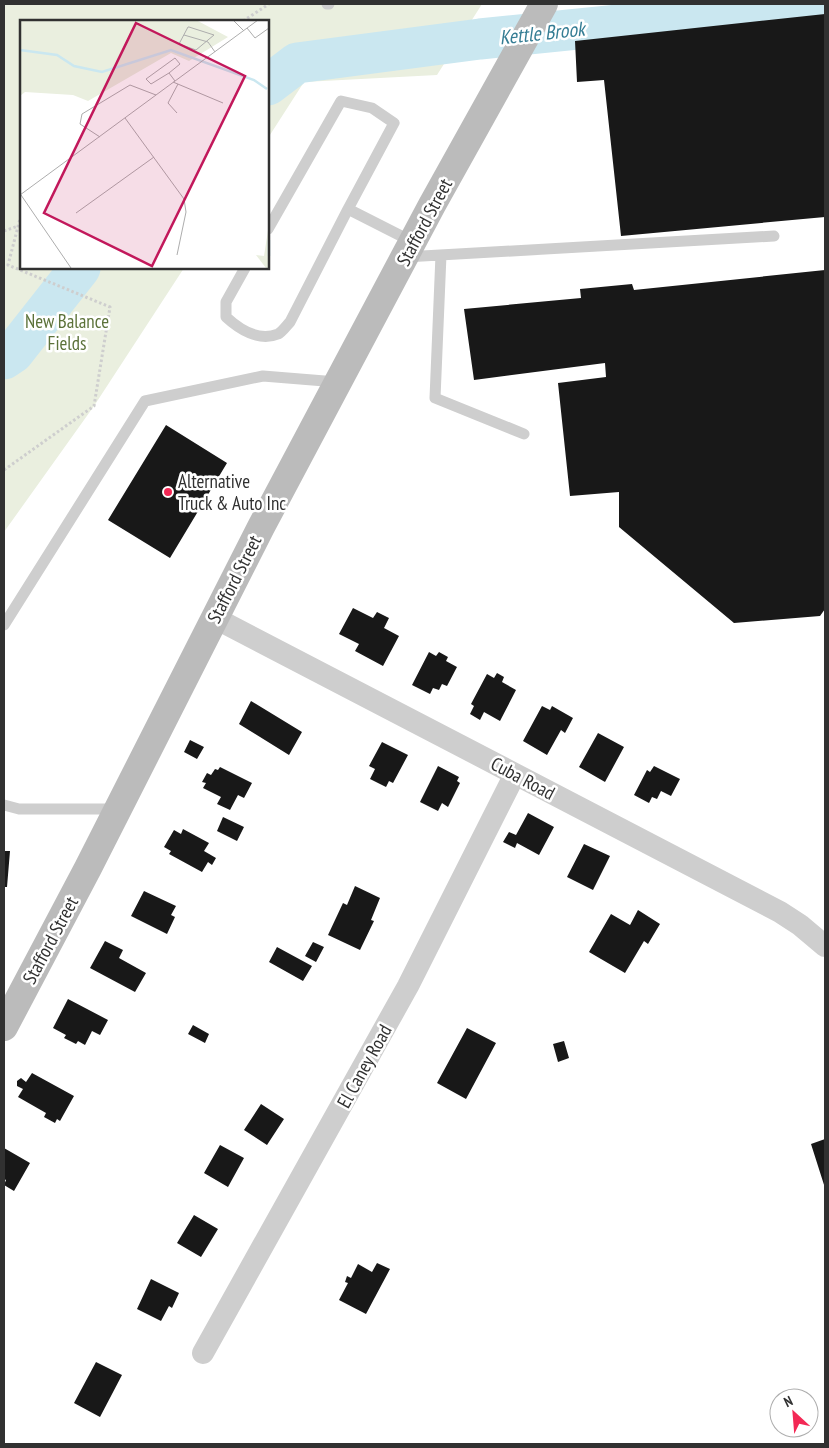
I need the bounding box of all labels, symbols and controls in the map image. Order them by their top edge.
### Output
water label: Kettle Brook [498,15,588,50]
inset map [20,20,269,269]
street label: Stafford Street [391,173,457,270]
park label: New Balance Fields [25,309,109,355]
place label: Alternative Truck & Auto Inc [178,469,286,515]
marker: Alternative Truck & Auto Inc [162,486,174,498]
street label: Stafford Street [202,530,267,627]
street label: Cuba Road [487,751,559,805]
street label: Stafford Street [17,891,83,988]
street label: El Caney Road [331,1020,397,1112]
north arrow [769,1388,819,1438]
text: N [781,1392,796,1411]

